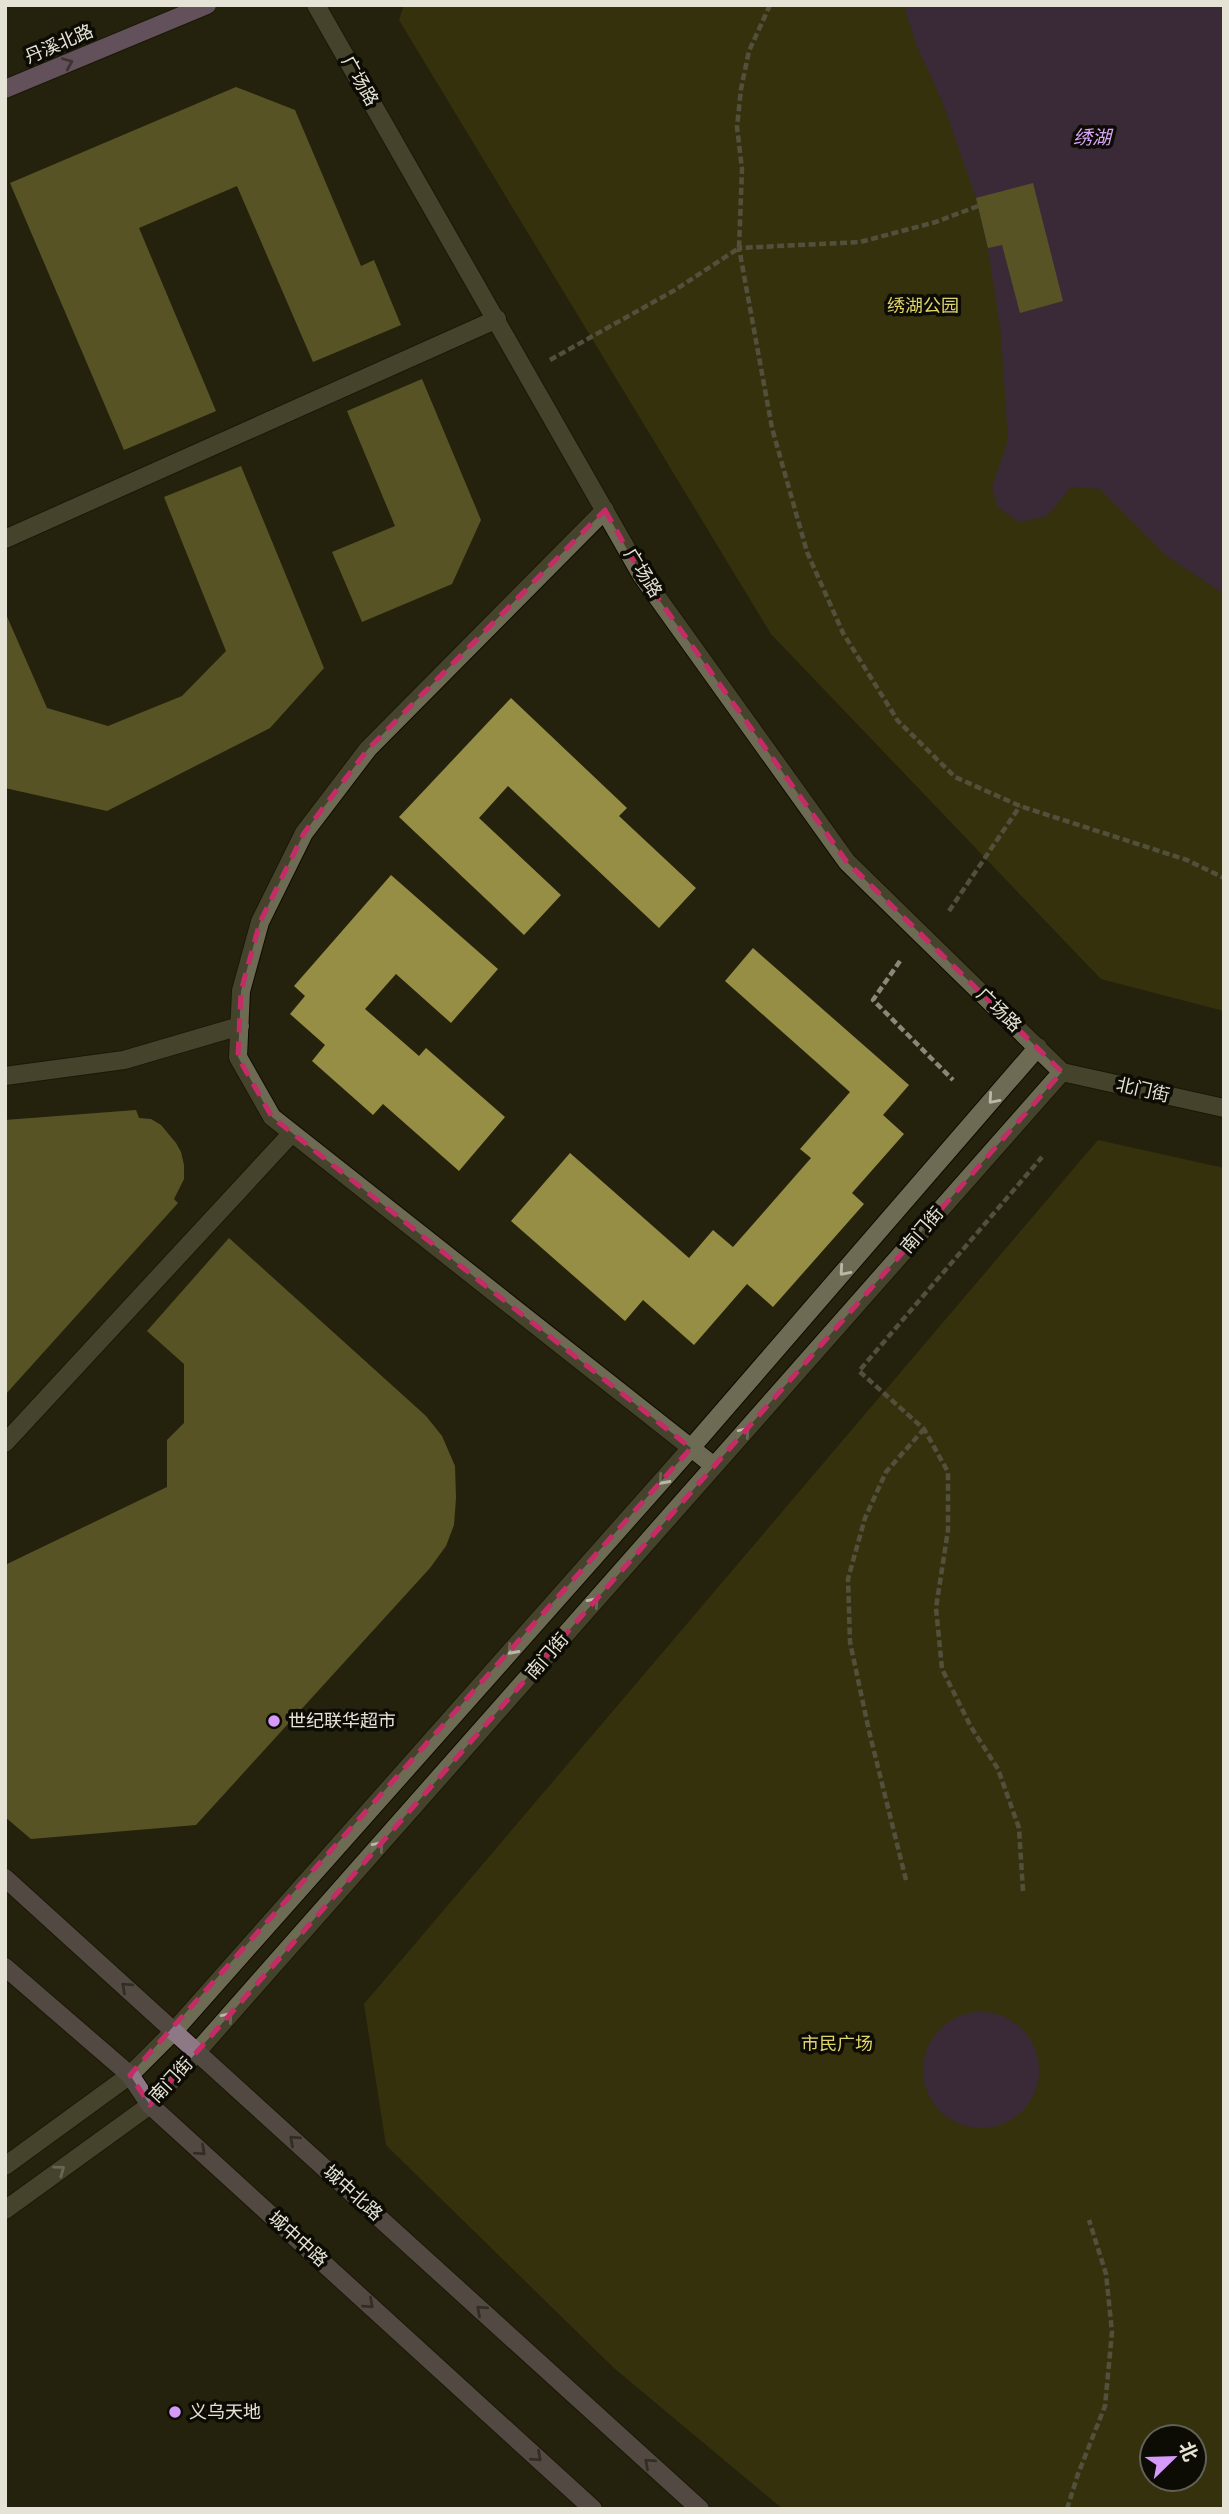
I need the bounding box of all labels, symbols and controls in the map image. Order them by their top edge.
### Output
street label: 丹溪北路 [21,19,96,67]
street label: 广场路 [338,52,384,109]
one-way arrow [61,57,74,71]
water label: 绣湖 [1073,125,1114,148]
park label: 绣湖公园 [887,294,959,316]
street label: 广场路 [620,544,667,601]
street label: 广场路 [973,983,1027,1036]
street label: 北门街 [1114,1072,1172,1106]
one-way arrow [989,1091,1001,1104]
street label: 南门街 [895,1202,947,1257]
one-way arrow [840,1263,852,1276]
one-way arrow [736,1427,749,1440]
one-way arrow [659,1472,671,1485]
one-way arrow [586,1597,598,1610]
street label: 南门街 [520,1628,572,1683]
one-way arrow [508,1642,520,1655]
place label: 世纪联华超市 [288,1709,396,1731]
marker: 世纪联华超市 [266,1713,282,1729]
one-way arrow [371,1842,383,1855]
one-way arrow [121,1983,134,1996]
one-way arrow [220,2012,232,2025]
park label: 市民广场 [801,2032,873,2054]
street label: 南门街 [144,2052,197,2107]
one-way arrow [289,2136,302,2148]
one-way arrow [193,2142,206,2155]
street label: 城中北路 [320,2160,388,2225]
one-way arrow [52,2166,65,2178]
street label: 城中中路 [265,2206,333,2271]
one-way arrow [361,2296,374,2308]
one-way arrow [476,2306,489,2318]
place label: 义乌天地 [189,2400,261,2422]
marker: 义乌天地 [167,2404,183,2420]
north arrow [1138,2423,1208,2493]
text: 北 [1175,2438,1203,2464]
one-way arrow [529,2449,542,2461]
one-way arrow [644,2459,657,2471]

